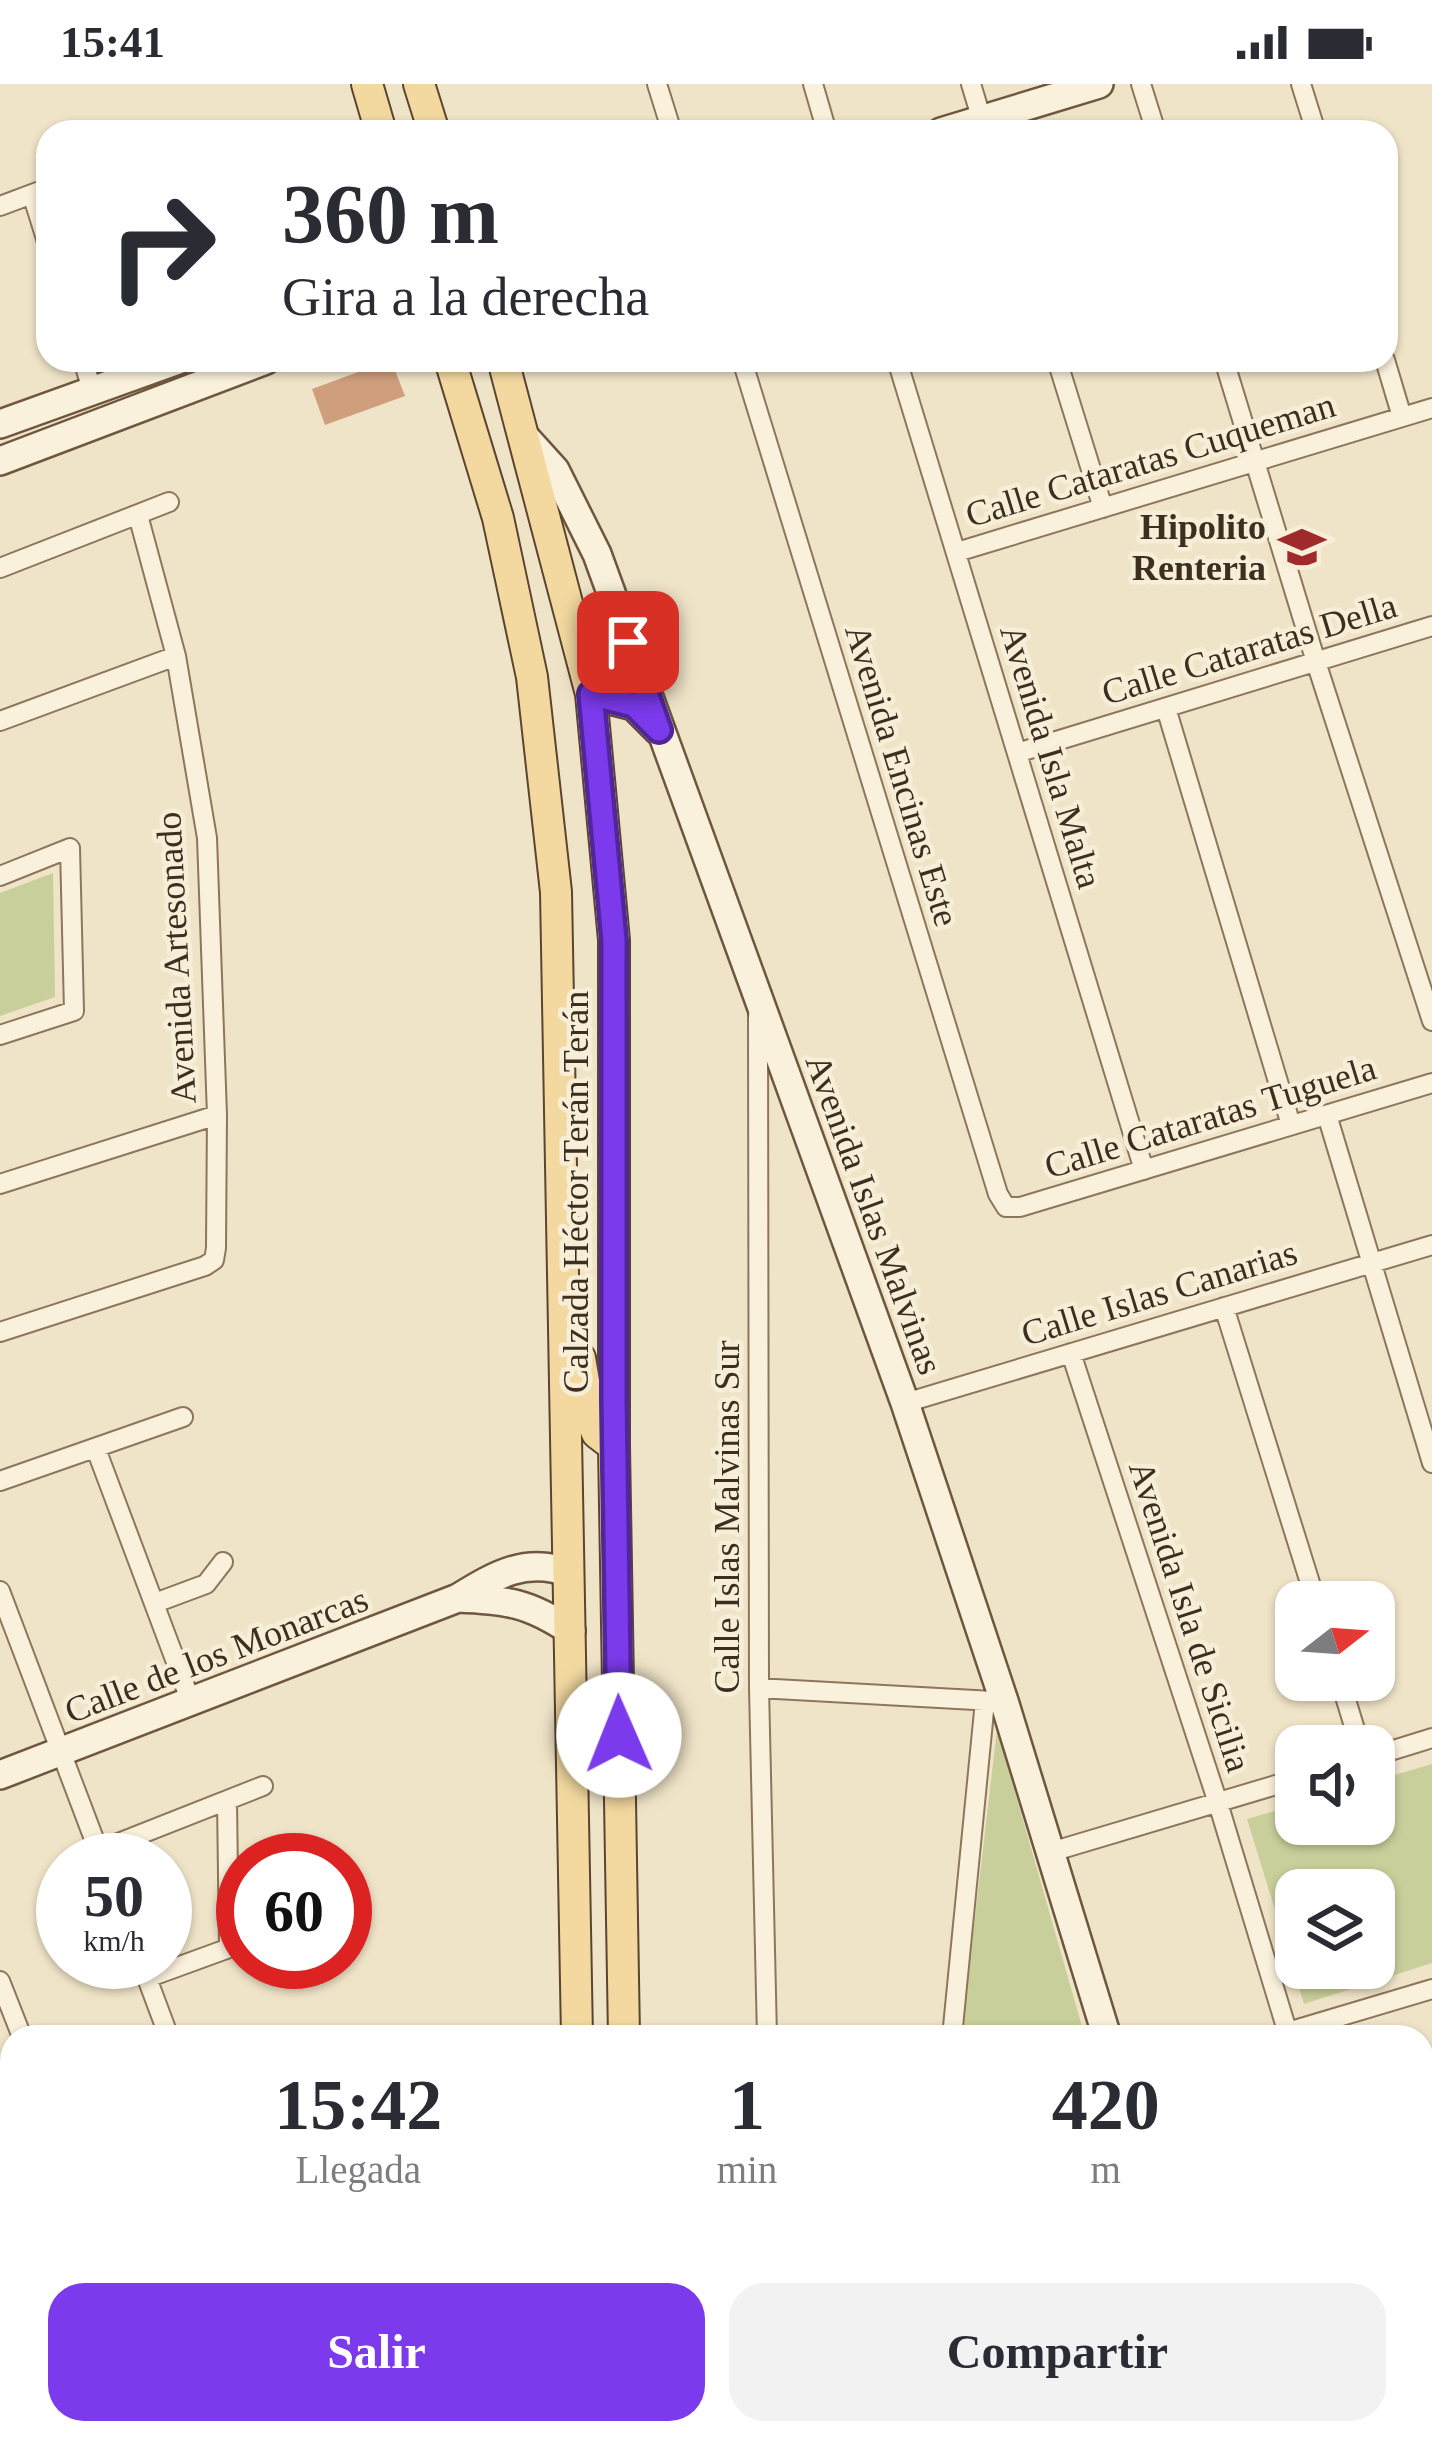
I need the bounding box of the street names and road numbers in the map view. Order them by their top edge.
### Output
street label: Calle Cataratas Cuqueman [961,385,1340,535]
street label: Calle Cataratas Della [1097,585,1401,713]
street label: Avenida Encinas Este [837,620,967,931]
street label: Avenida Isla Malta [992,620,1110,893]
street label: Avenida Artesonado [148,811,204,1105]
street label: Calzada Héctor Terán Terán [556,991,596,1393]
street label: Calle Cataratas Tuguela [1040,1048,1381,1186]
street label: Avenida Islas Malvinas [798,1049,951,1380]
street label: Calle Islas Canarias [1017,1232,1302,1354]
street label: Calle Islas Malvinas Sur [707,1341,747,1693]
street label: Avenida Isla de Sicilia [1121,1456,1259,1777]
street label: Calle de los Monarcas [59,1579,373,1731]

